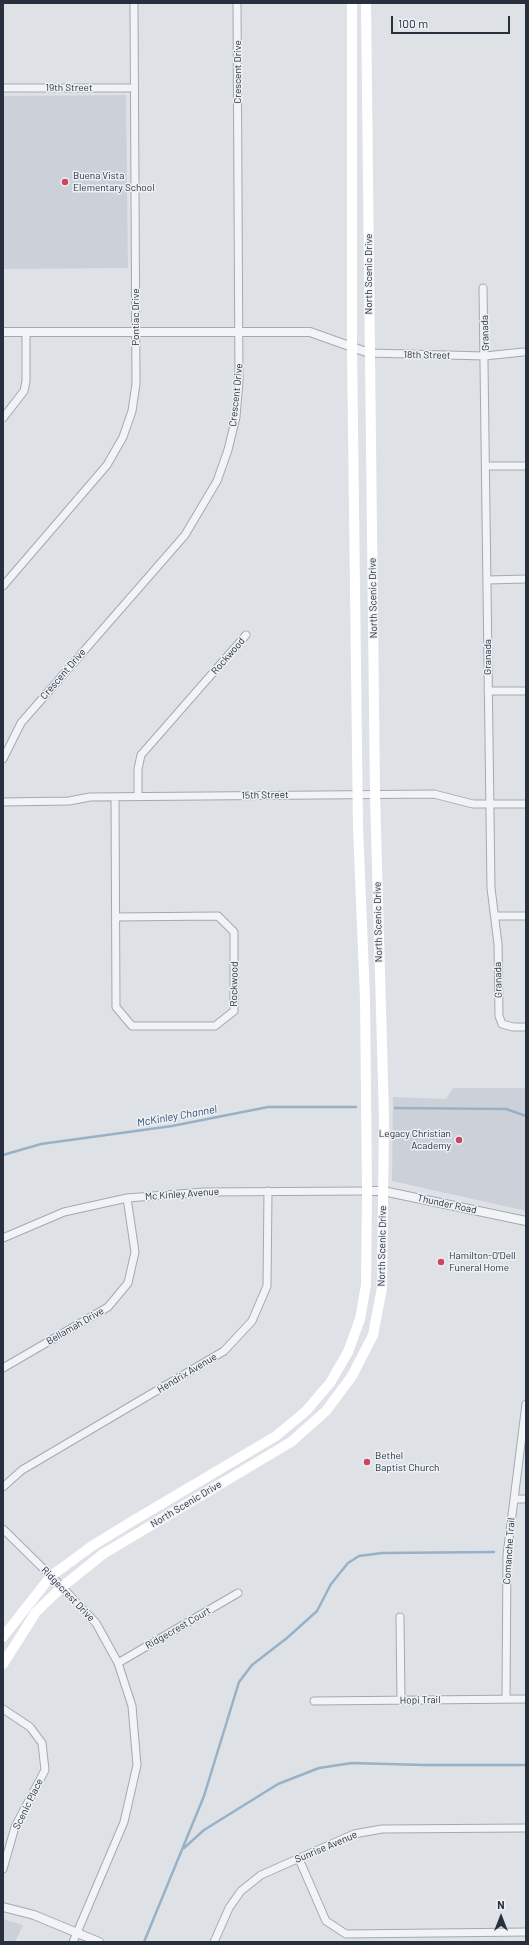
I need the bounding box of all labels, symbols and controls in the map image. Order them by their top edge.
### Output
scale bar [393,8,512,34]
text: 100 m [398,16,428,30]
street label: Crescent Drive [232,40,244,104]
street label: 19th Street [45,82,93,94]
place label: Buena Vista Elementary School [73,170,154,194]
marker: Buena Vista Elementary School [60,177,70,187]
street label: North Scenic Drive [363,234,375,314]
street label: Pontiac Drive [130,288,142,346]
street label: Granada [478,315,492,351]
street label: 18th Street [403,349,451,361]
street label: Crescent Drive [227,363,245,427]
street label: North Scenic Drive [366,558,380,638]
street label: Rockwood [209,635,247,677]
street label: Granada [482,639,494,675]
street label: Crescent Drive [38,646,88,702]
street label: 15th Street [241,789,289,801]
street label: North Scenic Drive [371,882,385,962]
street label: Rockwood [228,961,240,1007]
street label: Granada [492,962,504,998]
water label: McKinley Channel [136,1102,218,1130]
place label: Legacy Christian Academy [379,1128,451,1152]
marker: Legacy Christian Academy [454,1135,464,1145]
street label: Mc Kinley Avenue [145,1185,219,1203]
street label: Thunder Road [416,1192,478,1216]
street label: North Scenic Drive [375,1206,389,1286]
place label: Hamilton-O'Dell Funeral Home [449,1250,516,1274]
marker: Hamilton-O'Dell Funeral Home [436,1257,446,1267]
street label: Bellamah Drive [44,1305,106,1347]
street label: Hendrix Avenue [155,1351,219,1395]
place label: Bethel Baptist Church [375,1450,439,1474]
marker: Bethel Baptist Church [362,1457,372,1467]
street label: North Scenic Drive [148,1478,224,1530]
street label: Comanche Trail [501,1517,517,1585]
street label: Ridgecrest Drive [39,1564,97,1624]
street label: Ridgecrest Court [143,1604,213,1652]
street label: Hopi Trail [399,1694,441,1706]
street label: Scenic Place [10,1777,46,1831]
street label: Sunrise Avenue [293,1828,359,1866]
north arrow [481,1897,521,1937]
text: N [497,1898,505,1911]

